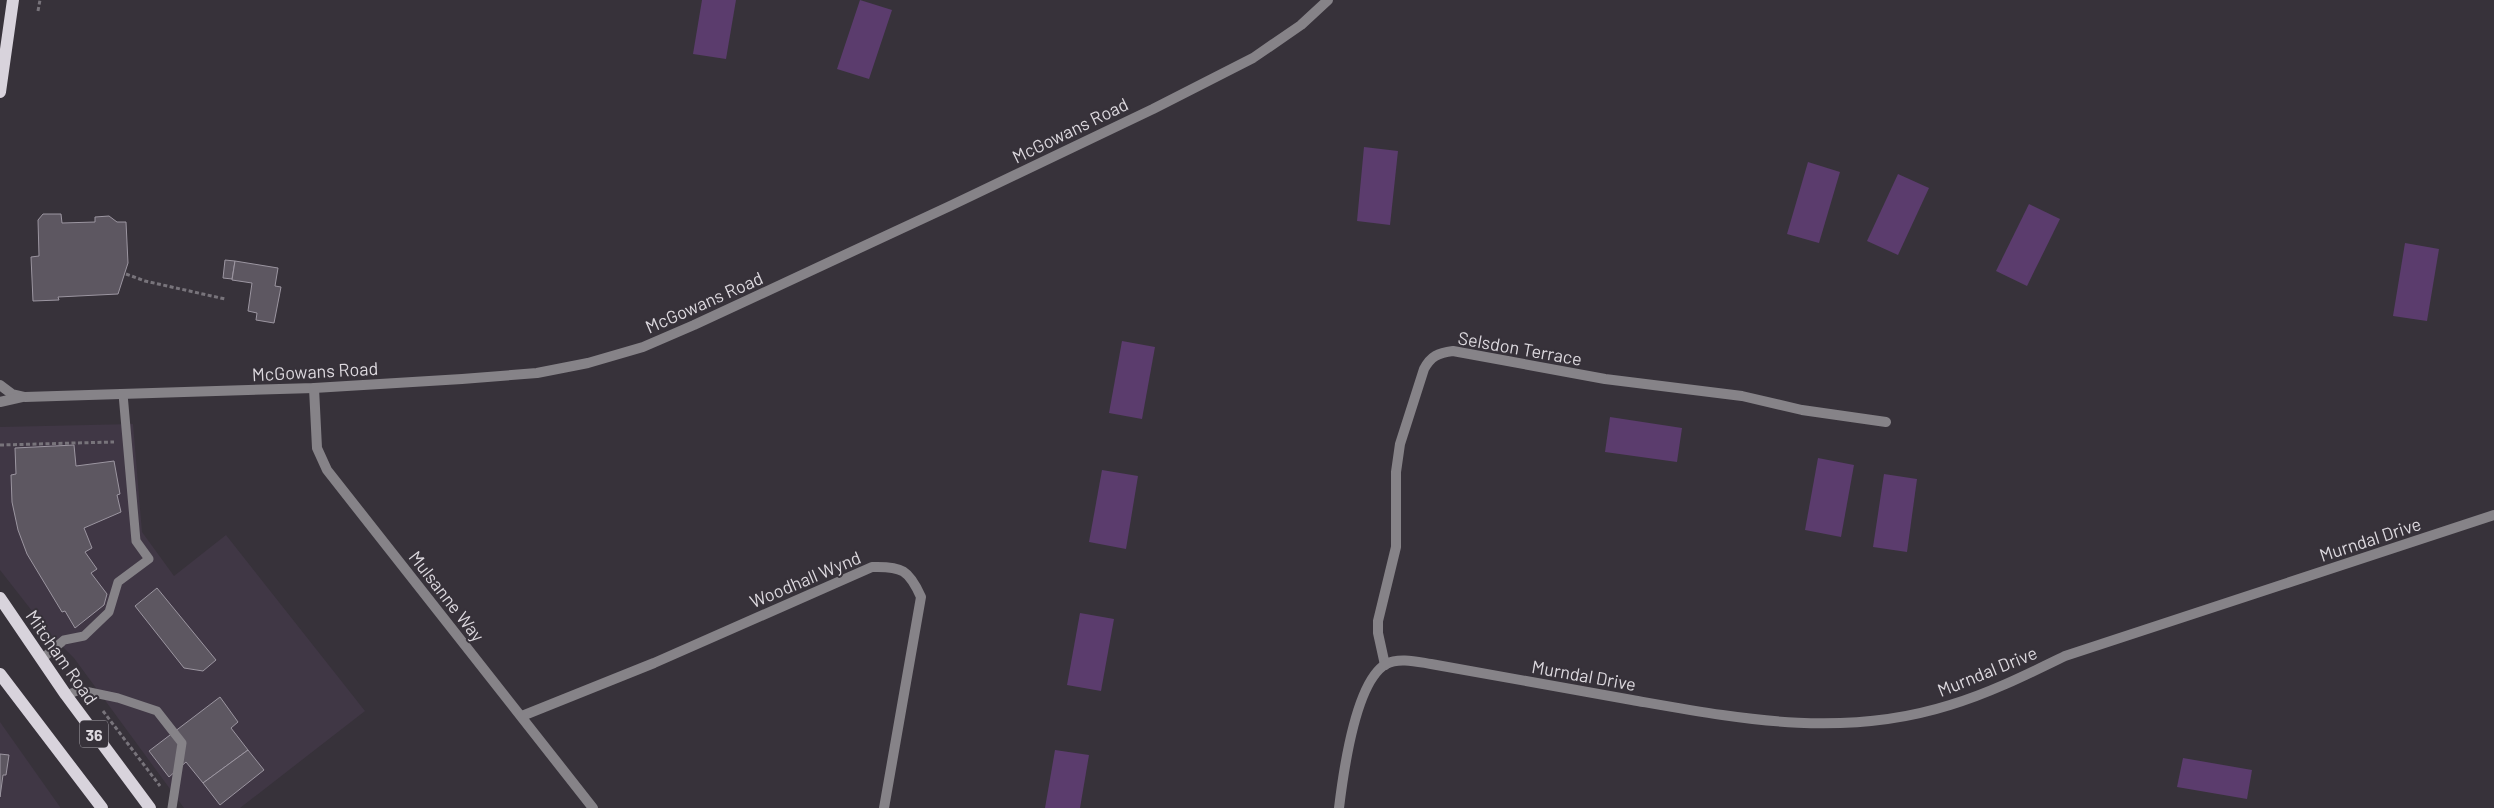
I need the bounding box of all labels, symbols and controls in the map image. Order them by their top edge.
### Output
street label: McGowans Road [1008,92,1132,168]
street label: McGowans Road [642,266,766,338]
street label: Selsdon Terrace [1456,326,1584,370]
street label: McGowans Road [251,357,379,385]
street label: Murndal Drive [2316,512,2424,566]
street label: Mulsanne Way [405,546,489,646]
street label: Woodhall Wynd [746,546,864,612]
street label: Mitcham Road [21,606,103,708]
street label: Murndal Drive [1934,641,2040,701]
street label: Murndal Drive [1530,655,1638,695]
road number: 36 [80,721,108,748]

